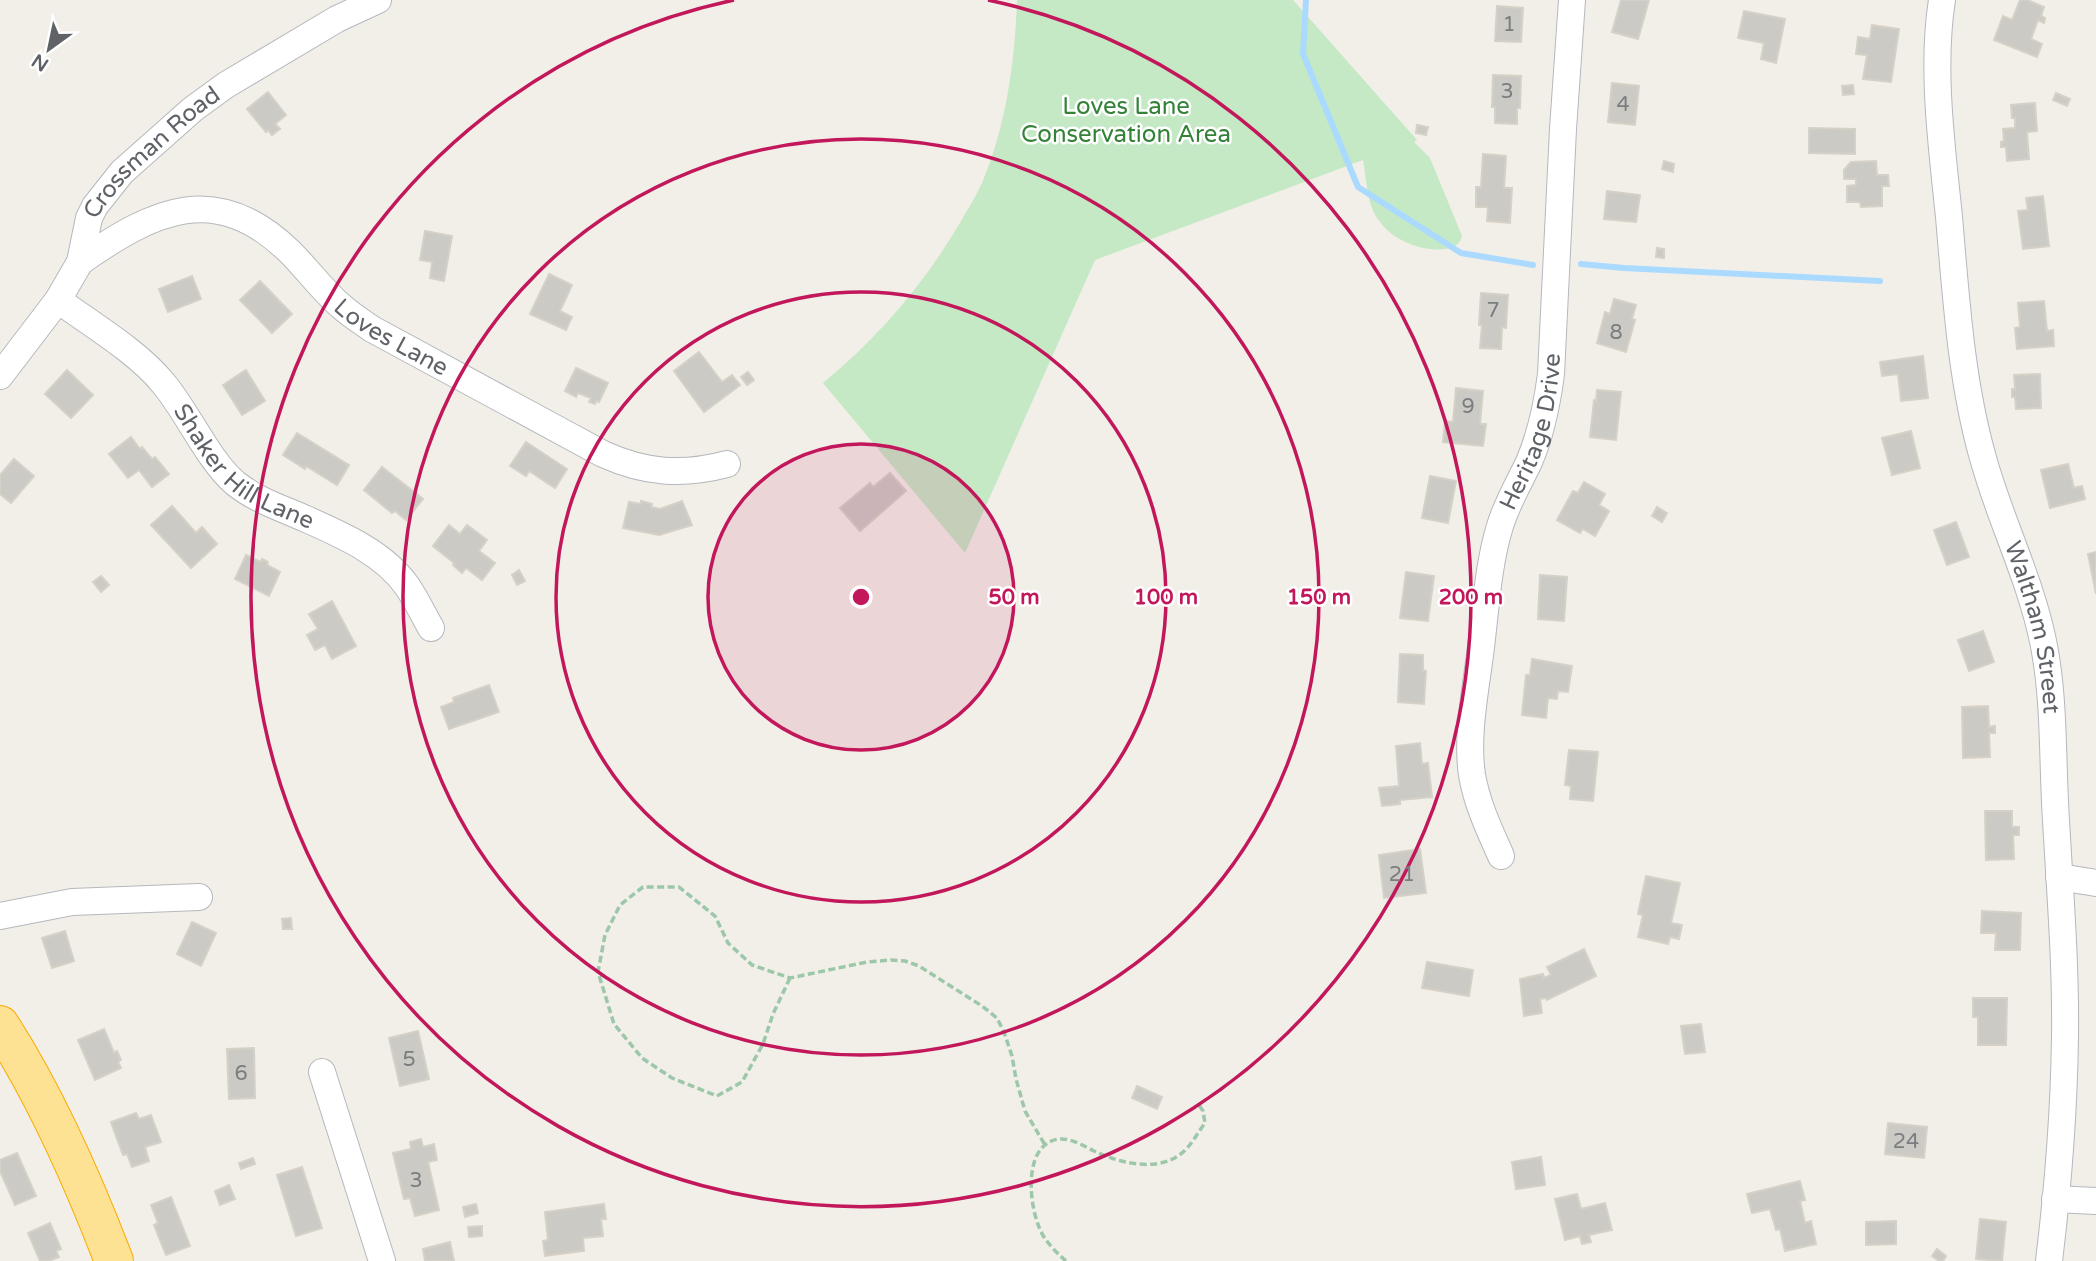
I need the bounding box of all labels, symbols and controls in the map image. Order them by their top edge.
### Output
house number: 1 [1502,12,1516,37]
north arrow [14,14,84,84]
text: N [28,49,53,76]
house number: 3 [1500,79,1514,104]
street label: Crossman Road [77,80,226,223]
park label: Loves Lane Conservation Area [1021,92,1231,149]
house number: 4 [1616,92,1630,117]
street label: Loves Lane [328,292,453,382]
house number: 7 [1486,298,1500,323]
house number: 8 [1609,320,1623,345]
street label: Heritage Drive [1493,353,1566,515]
house number: 9 [1461,394,1475,419]
street label: Shaker Hill Lane [168,398,319,535]
street label: Waltham Street [1998,537,2066,715]
centre of rings [849,585,873,609]
text: 50 m [988,585,1040,610]
text: 100 m [1134,585,1198,610]
text: 150 m [1287,585,1351,610]
text: 200 m [1439,585,1503,610]
house number: 21 [1389,862,1415,887]
house number: 5 [402,1047,416,1072]
house number: 6 [234,1061,248,1086]
house number: 24 [1893,1129,1919,1154]
house number: 3 [409,1168,423,1193]

